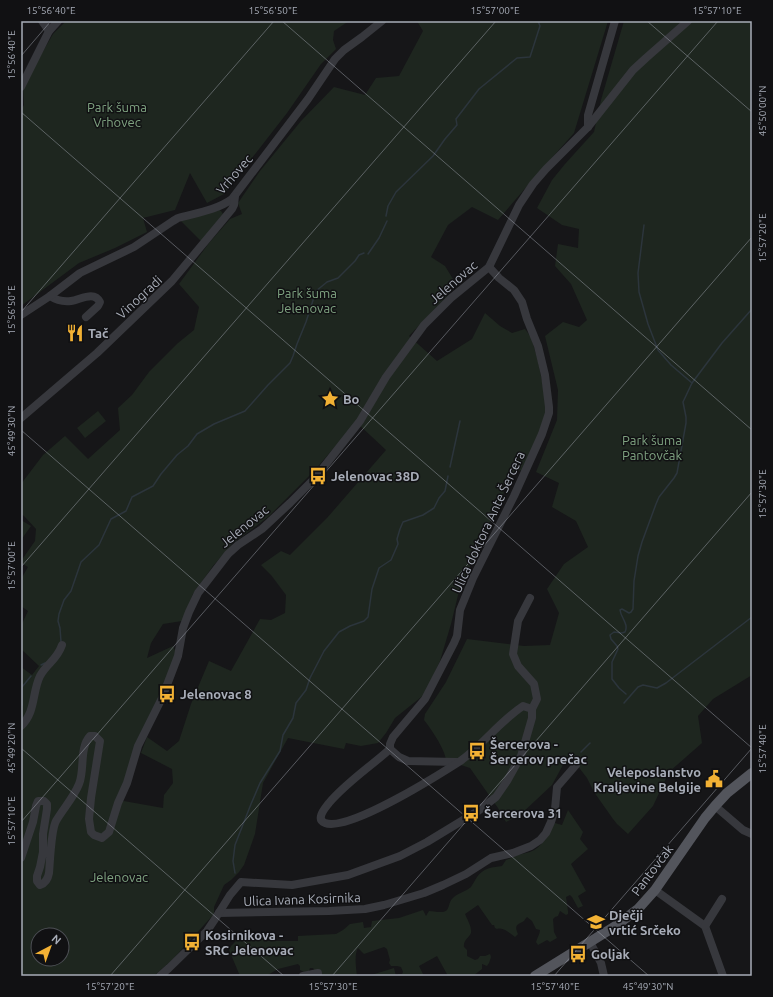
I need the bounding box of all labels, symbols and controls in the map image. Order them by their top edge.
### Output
text: 15°56'40"E [26,5,76,16]
text: 15°56'50"E [248,5,298,16]
text: 15°57'00"E [470,5,520,16]
text: 15°57'10"E [692,5,742,16]
text: 15°56'40"E [6,30,17,80]
text: 45°50'00"N [757,86,768,136]
park label: Park šuma Vrhovec [87,100,147,129]
street label: Vrhovec [213,151,255,197]
text: 15°57'20"E [757,213,768,263]
street label: Jelenovac [426,258,480,306]
street label: Vinogradi [113,273,165,321]
text: 15°56'50"E [6,285,17,335]
park label: Park šuma Jelenovac [277,286,337,315]
restaurant icon: Tač [65,323,85,343]
place label: Tač [88,326,109,340]
place icon: Bo [320,389,340,409]
place label: Bo [343,392,360,406]
text: 45°49'30"N [6,406,17,456]
park label: Park šuma Pantovčak [622,433,682,462]
street label: Ulica doktora Ante Šercera [449,449,527,595]
bus stop icon: Jelenovac 38D [308,466,328,486]
place label: Jelenovac 38D [331,469,419,483]
text: 15°57'30"E [757,469,768,519]
street label: Jelenovac [217,502,271,550]
text: 15°57'00"E [6,541,17,591]
bus stop icon: Jelenovac 8 [157,684,177,704]
place label: Jelenovac 8 [180,687,252,701]
text: 45°49'20"N [6,723,17,773]
text: 15°57'40"E [757,724,768,774]
place label: Šercerova - Šercerov prečac [490,736,587,766]
bus stop icon: Šercerova - Šercerov prečac [467,741,487,761]
place label: Veleposlanstvo Kraljevine Belgije [594,765,701,794]
public building icon: Veleposlanstvo Kraljevine Belgije [704,769,724,789]
text: 15°57'10"E [6,796,17,846]
bus stop icon: Šercerova 31 [461,803,481,823]
place label: Šercerova 31 [484,805,562,820]
street label: Pantovčak [628,841,676,898]
park label: Jelenovac [90,870,148,884]
street label: Ulica Ivana Kosirnika [243,890,361,908]
place label: Dječji vrtić Srčeko [609,908,681,937]
school or university icon: Dječji vrtić Srčeko [586,912,606,932]
north arrow [30,927,70,967]
place label: Kosirnikova - SRC Jelenovac [205,928,294,957]
text: N [50,932,64,947]
bus stop icon: Kosirnikova - SRC Jelenovac [182,932,202,952]
bus stop icon: Goljak [568,944,588,964]
place label: Goljak [591,947,630,961]
text: 15°57'20"E [85,981,135,992]
text: 15°57'30"E [308,981,358,992]
text: 15°57'40"E [530,981,580,992]
text: 45°49'30"N [623,981,673,992]

